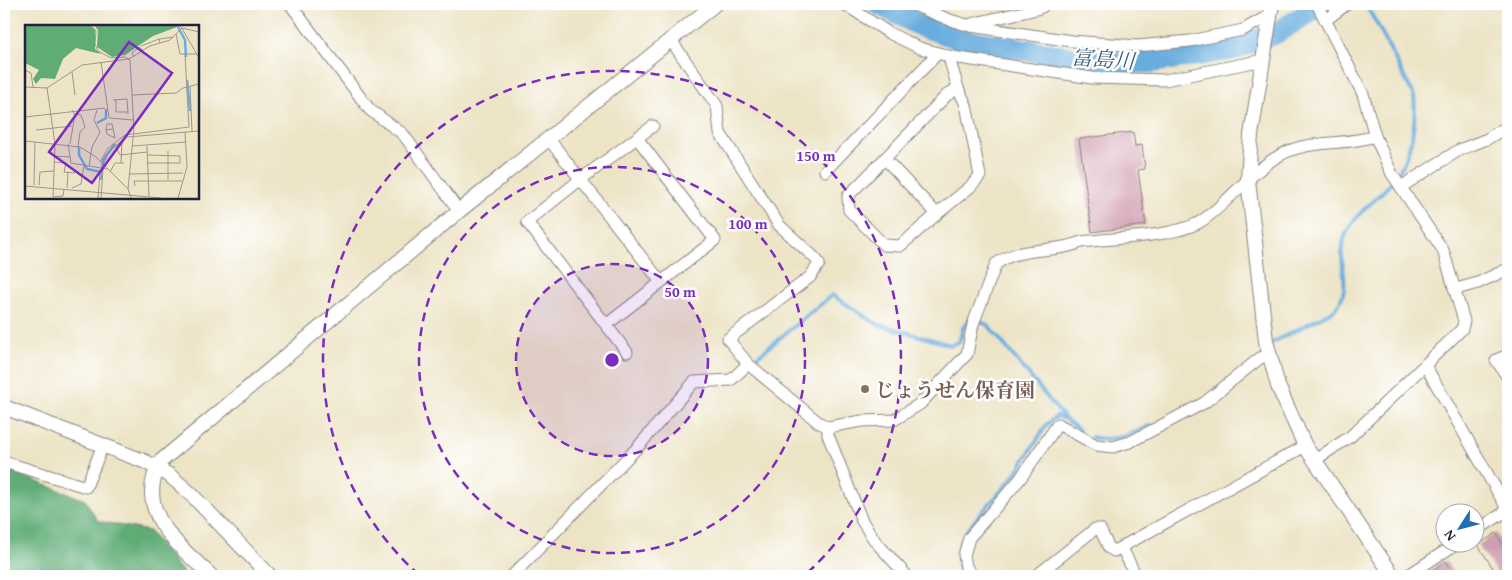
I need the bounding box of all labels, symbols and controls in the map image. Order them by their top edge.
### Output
inset map [25,25,199,199]
water label: 富島川 [1070,41,1137,77]
text: 150 m [796,145,836,166]
text: 100 m [728,213,768,234]
text: 50 m [664,281,696,302]
centre of rings [603,351,621,369]
place label: じょうせん保育園 [875,375,1035,404]
marker: じょうせん保育園 [859,383,871,395]
north arrow [1434,502,1484,552]
text: N [1438,525,1460,545]

